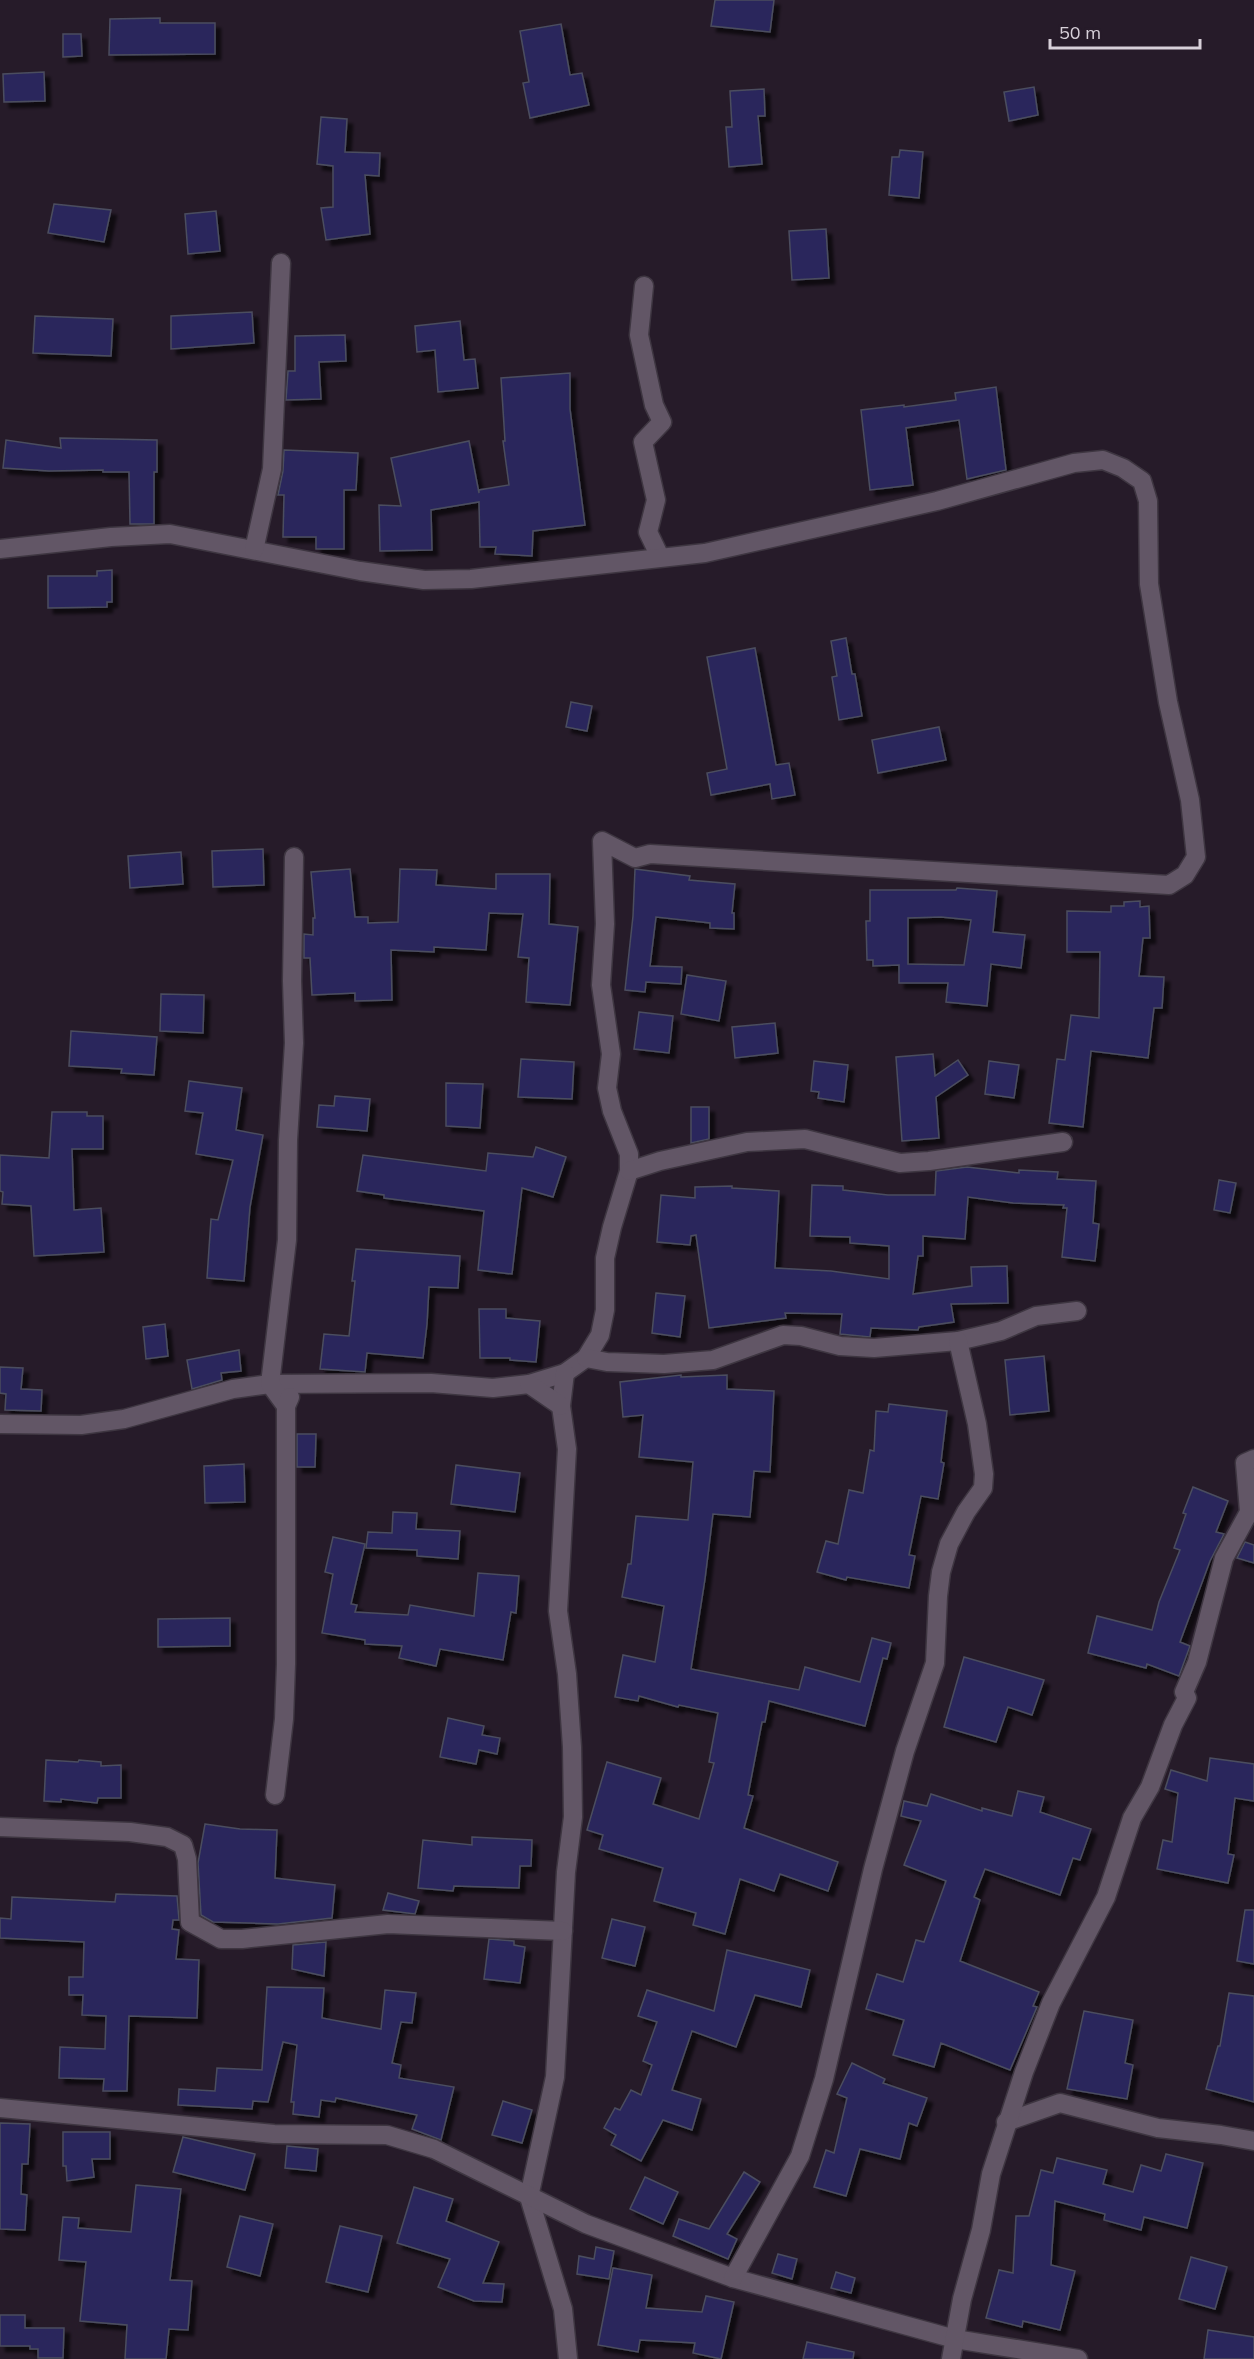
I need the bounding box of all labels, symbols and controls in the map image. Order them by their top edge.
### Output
scale bar [1050,12,1200,50]
text: 50 m [1059,21,1101,44]

